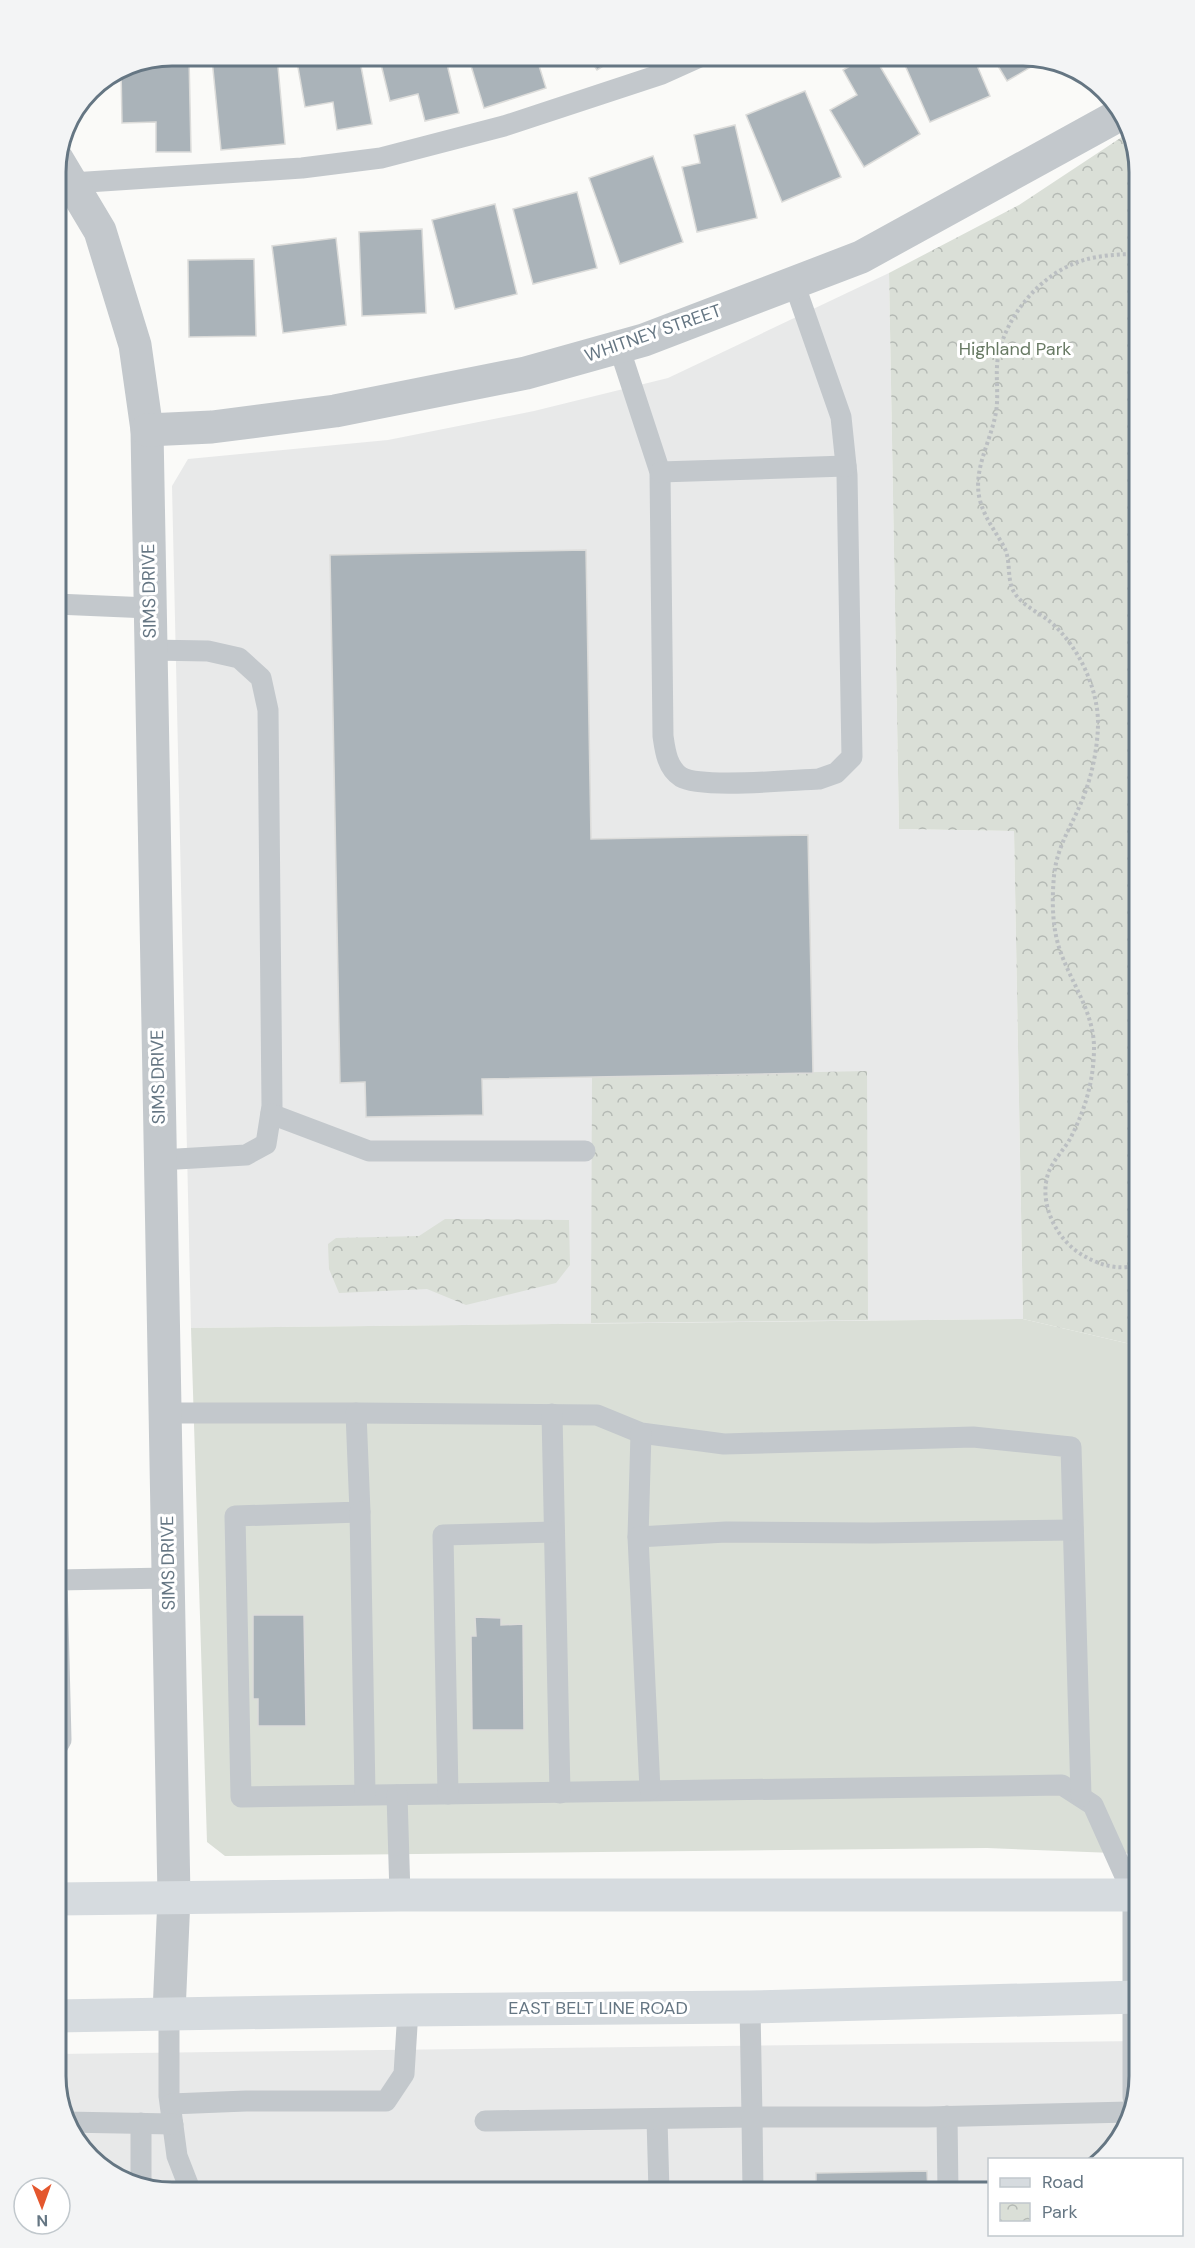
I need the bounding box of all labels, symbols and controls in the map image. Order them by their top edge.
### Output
street label: WHITNEY STREET [581,298,725,368]
park label: Highland Park [959,337,1071,361]
street label: SIMS DRIVE [136,544,162,638]
street label: SIMS DRIVE [145,1030,171,1124]
street label: SIMS DRIVE [155,1516,181,1610]
street label: EAST BELT LINE ROAD [508,1996,688,2020]
legend [988,2158,1183,2236]
text: Road [1042,2170,1084,2194]
north arrow [12,2176,72,2236]
text: Park [1042,2200,1078,2224]
text: N [36,2210,48,2231]

